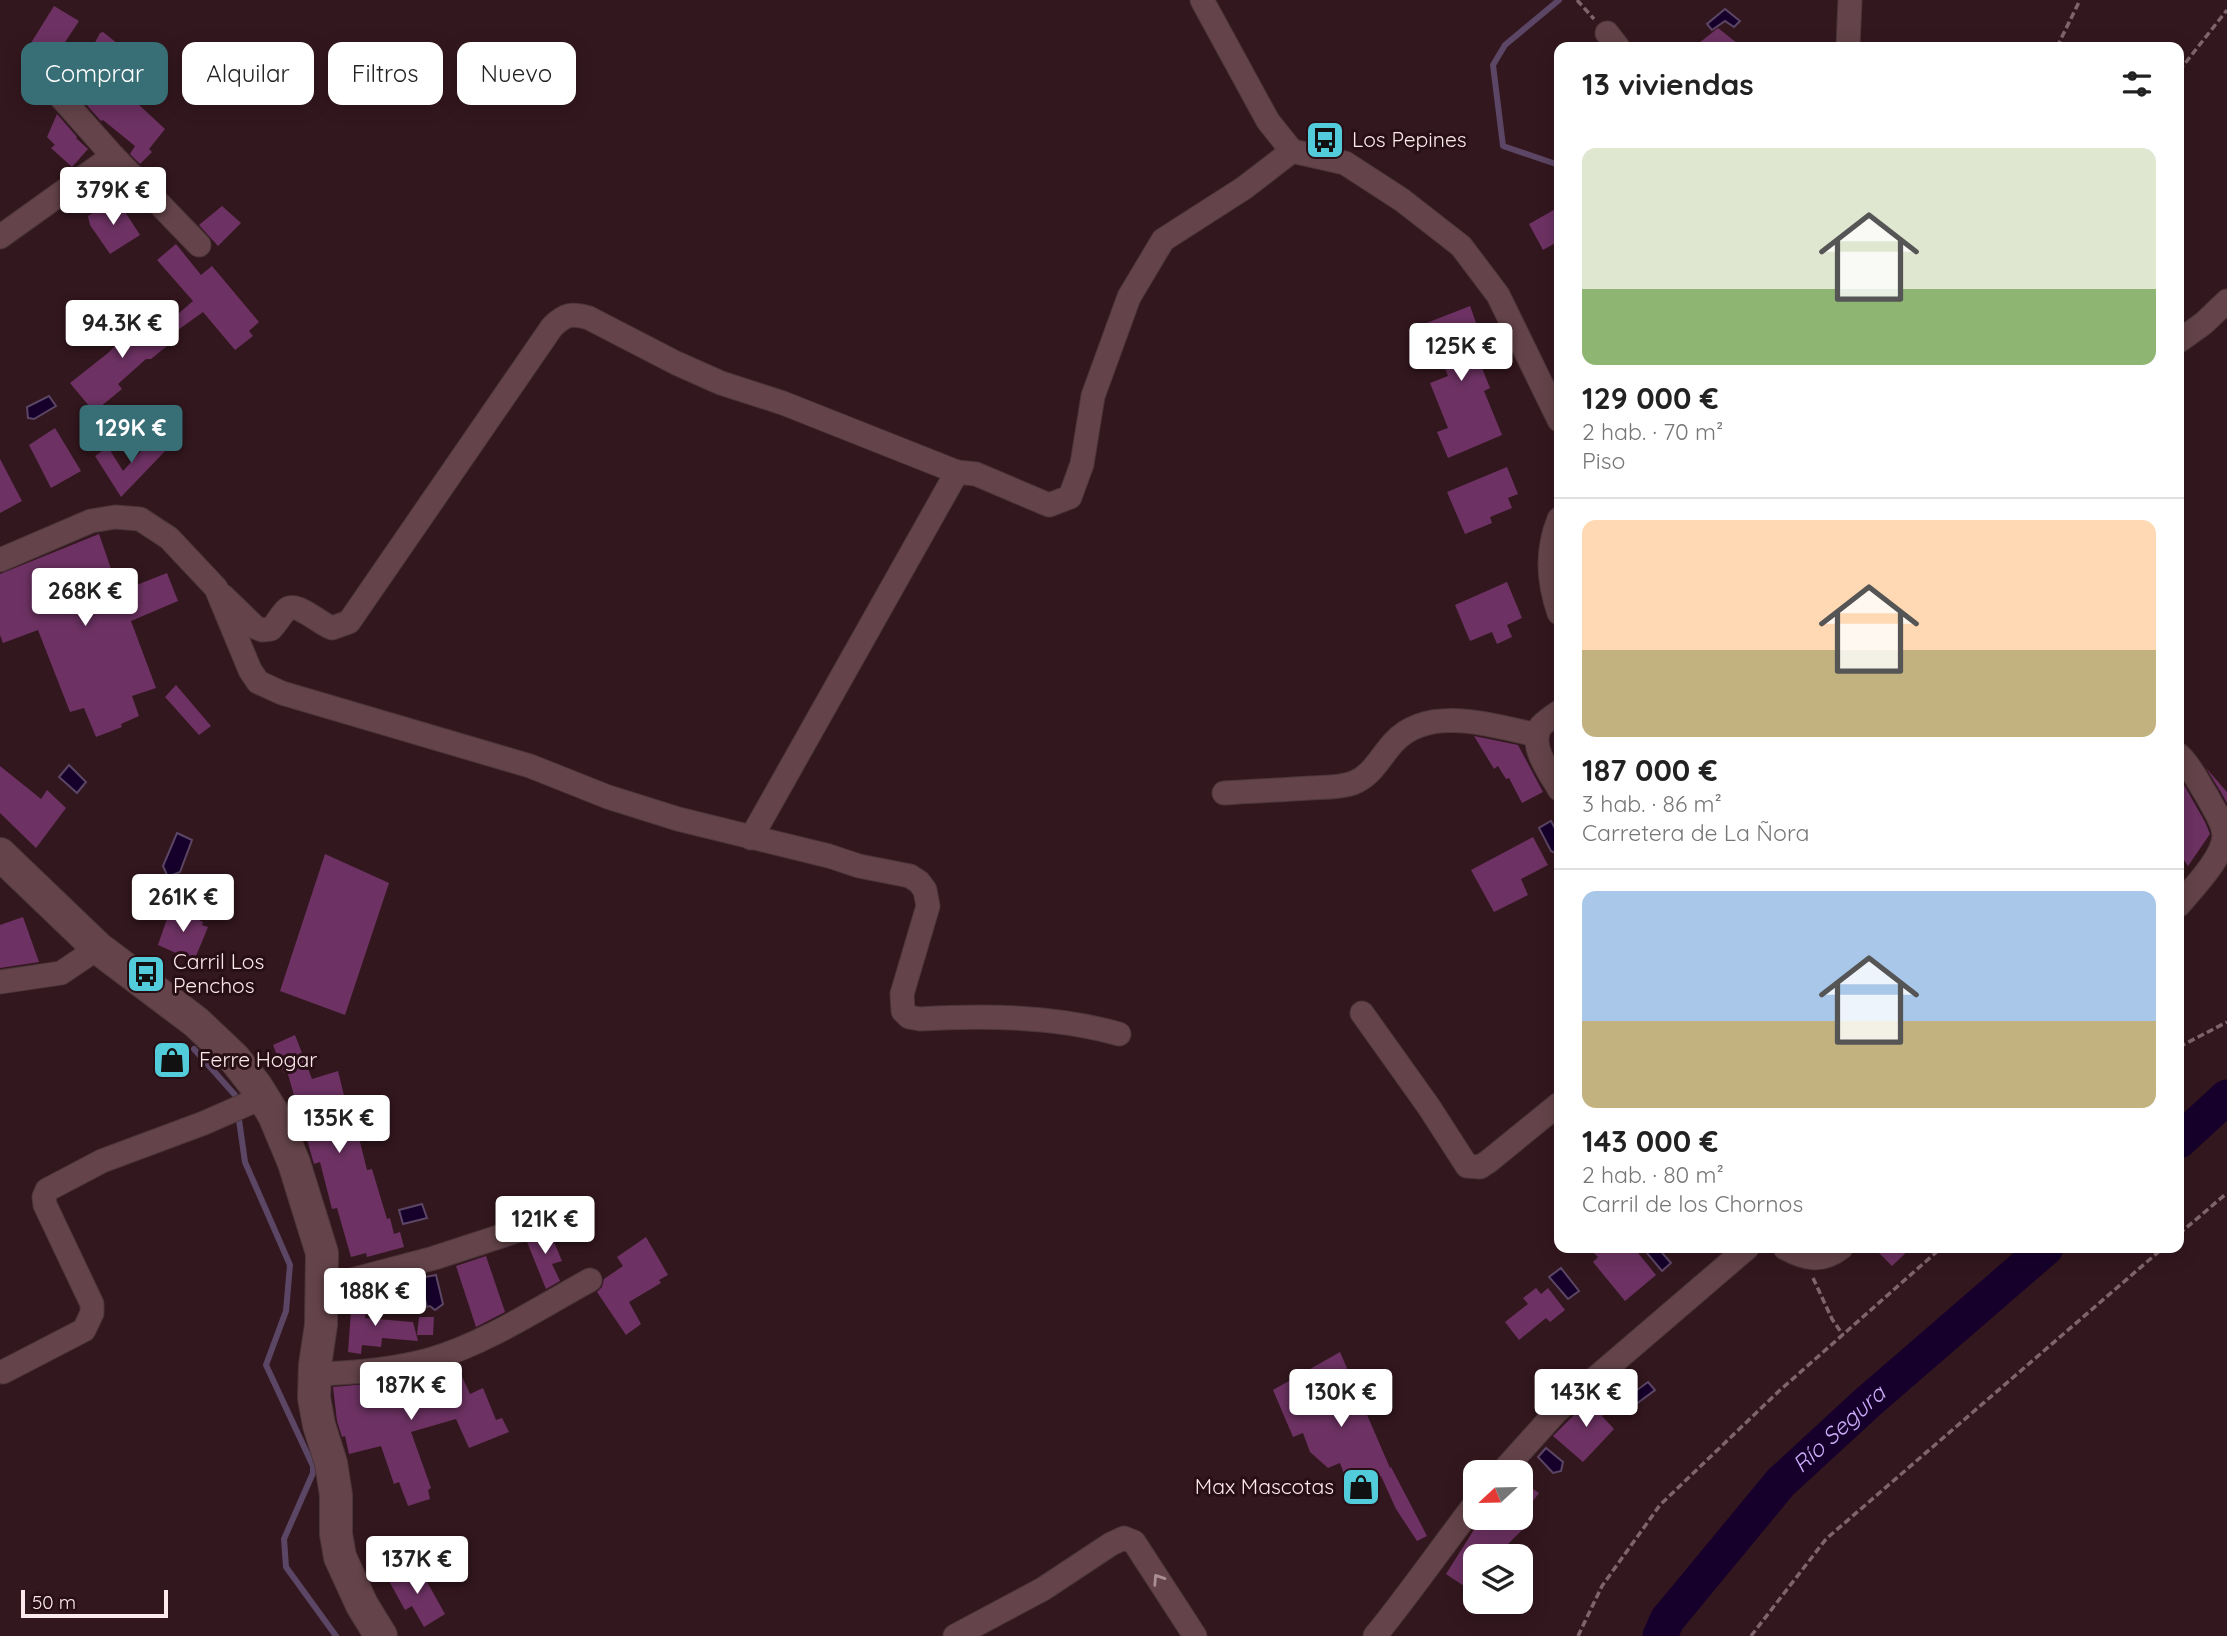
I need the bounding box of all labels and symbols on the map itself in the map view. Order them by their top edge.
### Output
bus stop icon: Los Pepines [1304,119,1346,161]
place label: Los Pepines [1352,126,1467,152]
pin: 379K € [56,168,170,227]
pin: 94.3K € [57,300,187,360]
pin: 125K € [1404,324,1518,383]
pin: 129K € [74,406,188,465]
pin: 268K € [28,568,142,628]
pin: 261K € [126,874,240,934]
place label: Carril Los Penchos [173,948,264,998]
bus stop icon: Carril Los Penchos [125,953,167,995]
shop icon: Ferre Hogar [151,1039,193,1081]
place label: Ferre Hogar [199,1046,317,1072]
pin: 135K € [282,1096,396,1155]
pin: 121K € [488,1196,602,1256]
pin: 188K € [318,1268,432,1328]
pin: 187K € [354,1362,468,1422]
pin: 130K € [1284,1370,1398,1429]
pin: 143K € [1529,1370,1643,1429]
water label: Río Segura [1786,1378,1892,1478]
north arrow [1463,1460,1533,1530]
shop icon: Max Mascotas [1340,1466,1382,1508]
place label: Max Mascotas [1195,1473,1334,1499]
pin: 137K € [360,1536,474,1596]
one-way arrow [1154,1573,1167,1586]
scale bar [21,1587,168,1619]

